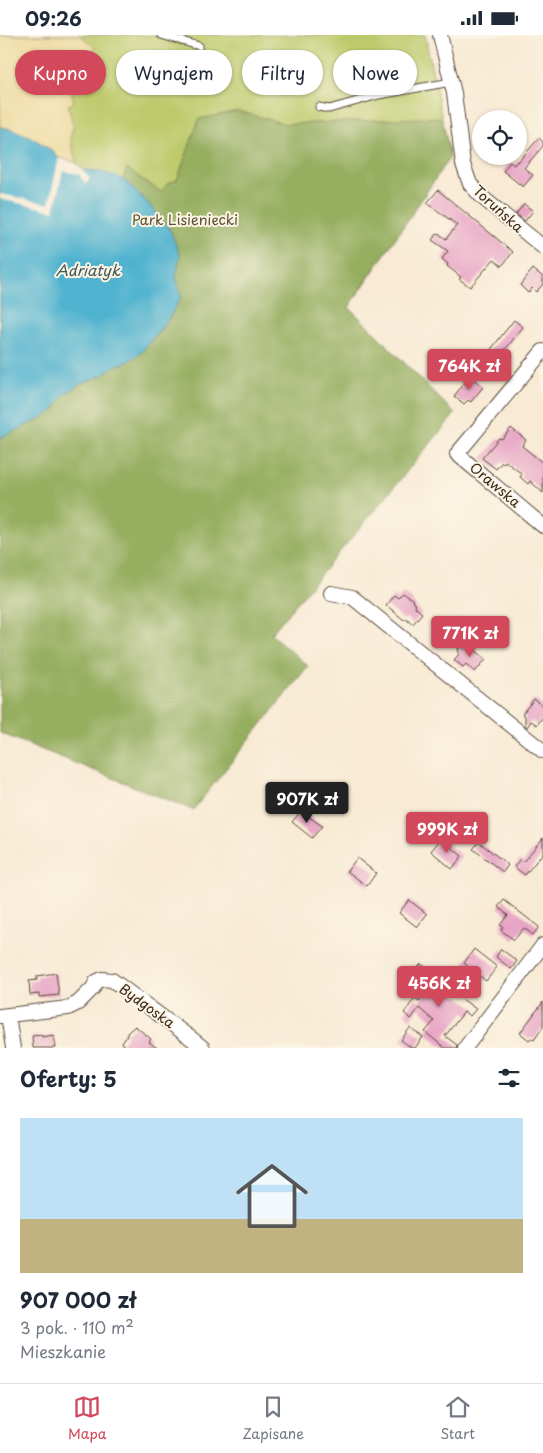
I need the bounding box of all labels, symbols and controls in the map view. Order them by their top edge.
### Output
text: 09:26 [25,4,82,32]
chip: Kupno [15,50,106,95]
chip: Wynajem [116,50,232,95]
chip: Filtry [242,50,323,95]
chip: Nowe [333,50,417,95]
map controls [472,110,527,165]
button: locate [472,110,527,165]
street label: Toruńska [468,180,529,237]
park label: Park Lisieniecki [132,209,238,230]
water label: Adriatyk [56,258,121,281]
pin: 764K zł [423,349,515,391]
text: 764K zł [438,353,500,377]
street label: Orawska [465,457,526,512]
pin: 771K zł [424,615,516,658]
text: 771K zł [442,620,498,644]
pin: 907K zł [261,781,353,824]
text: 907K zł [276,786,338,810]
pin: 999K zł [401,811,493,854]
text: 999K zł [417,816,477,840]
pin: 456K zł [393,965,485,1008]
text: 456K zł [408,970,470,994]
street label: Bydgoska [115,978,180,1033]
text: Oferty: 5 [20,1062,117,1094]
icon: filters [495,1064,523,1092]
icon: home [227,1151,317,1241]
text: 907 000 zł [20,1283,136,1315]
text: 3 pok. · 110 m² [20,1315,134,1339]
text: Mieszkanie [20,1339,106,1363]
tab: Mapa [68,1393,106,1444]
tab: Zapisane [242,1393,304,1444]
tab: Start [440,1393,475,1444]

